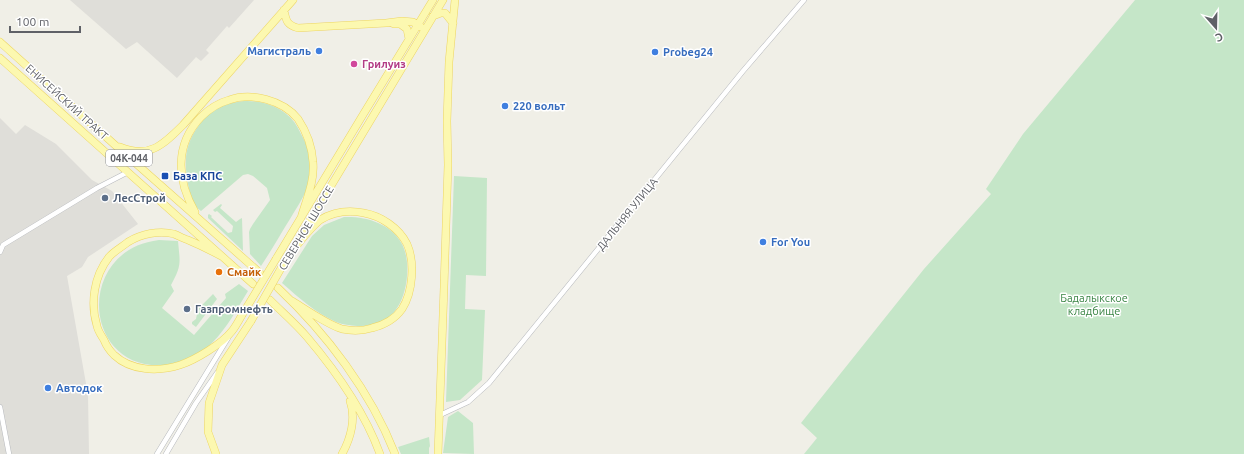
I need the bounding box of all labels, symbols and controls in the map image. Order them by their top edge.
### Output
scale bar [10,8,80,34]
north arrow [1196,8,1236,48]
text: 100 m [16,15,49,28]
text: С [1214,31,1225,44]
place label: Магистраль [247,45,311,57]
marker: Магистраль [314,46,324,56]
place label: Probeg24 [663,46,713,58]
marker: Probeg24 [650,47,660,57]
place label: Грилуиз [362,58,406,70]
marker: Грилуиз [349,59,359,69]
street label: ЕНИСЕЙСКИЙ ТРАКТ [23,62,111,142]
place label: 220 вольт [513,100,566,112]
marker: 220 вольт [500,101,510,111]
road number: 04К-044 [106,150,152,166]
place label: База КПС [173,170,222,182]
marker: База КПС [160,171,170,181]
street label: ДАЛЬНЯЯ УЛИЦА [594,175,660,253]
street label: СЕВЕРНОЕ ШОССЕ [276,184,336,272]
place label: ЛесСтрой [113,192,166,204]
marker: ЛесСтрой [100,193,110,203]
place label: For You [771,236,810,248]
marker: For You [758,237,768,247]
place label: Смайк [227,266,262,278]
marker: Смайк [214,267,224,277]
park label: Бадалыкское кладбище [1060,292,1128,317]
place label: Газпромнефть [195,303,273,315]
marker: Газпромнефть [182,304,192,314]
place label: Автодок [56,382,103,394]
marker: Автодок [43,383,53,393]

